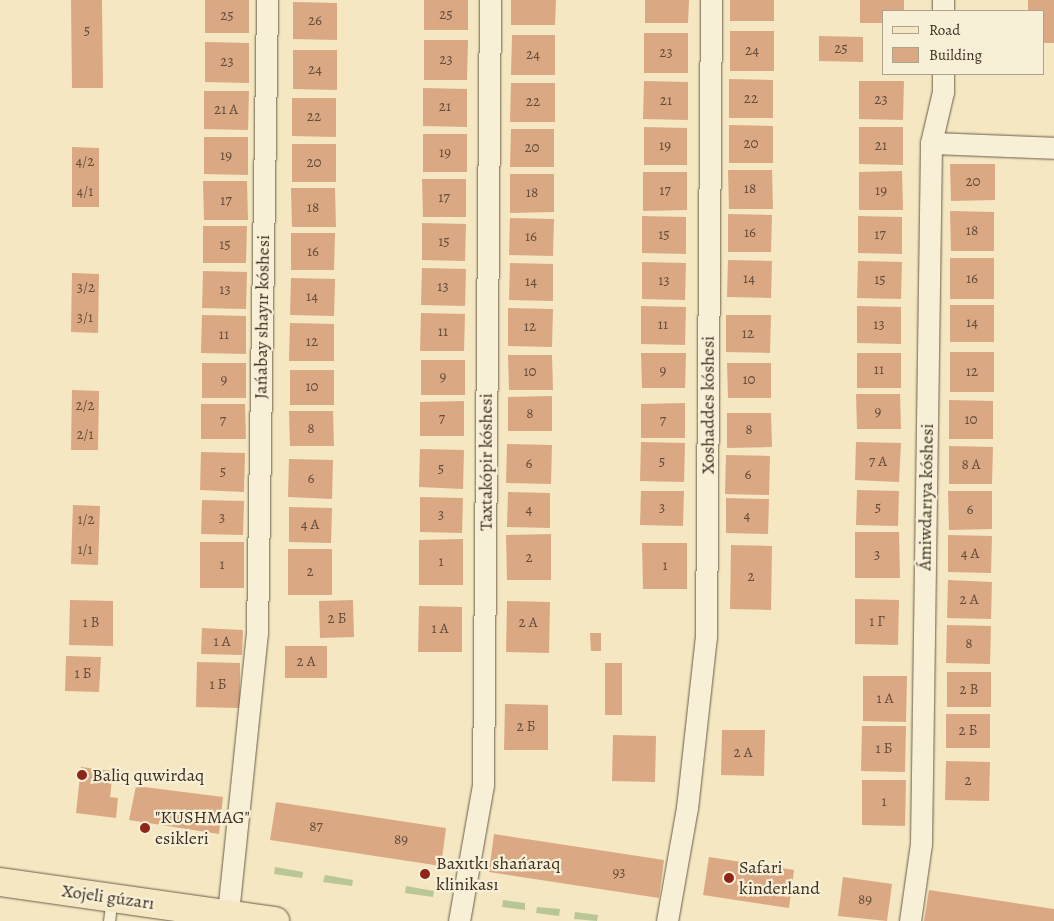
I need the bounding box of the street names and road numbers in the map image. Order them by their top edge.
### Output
street label: Jańabay shayır kóshesi [250,235,274,399]
street label: Xoshaddes kóshesi [697,336,719,474]
street label: Taxtakópir kóshesi [475,393,497,531]
street label: Ámiwdarıya kóshesi [914,423,938,571]
street label: Xojeli gúzarı [60,880,156,914]

